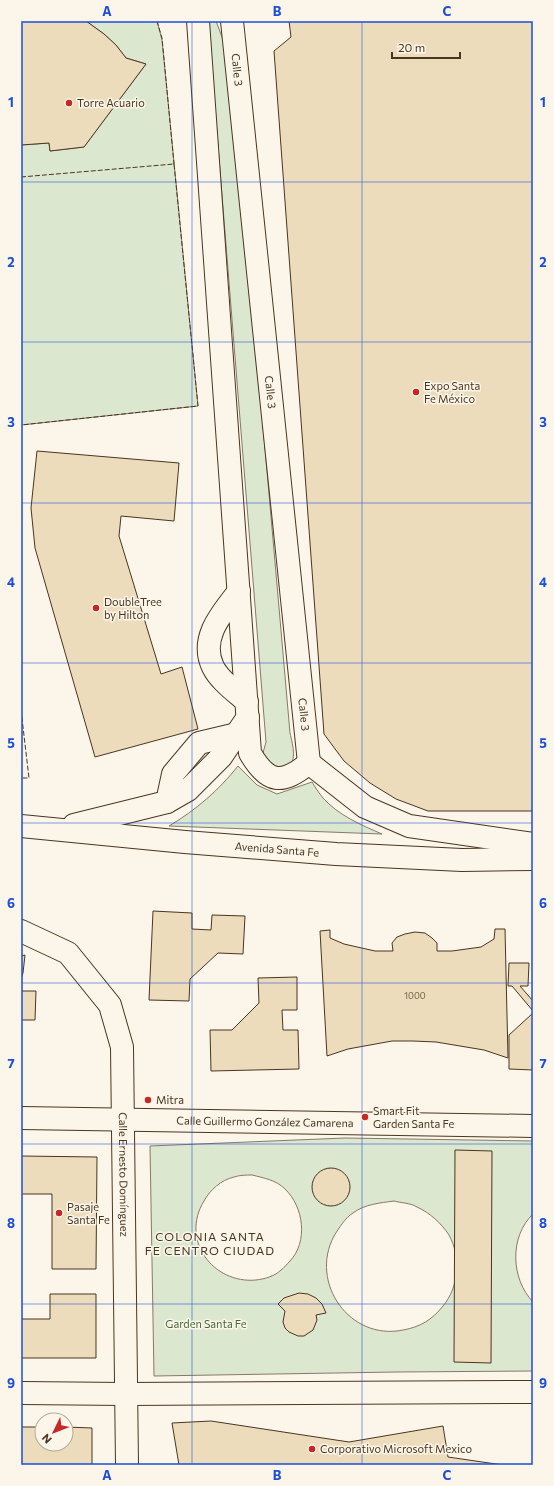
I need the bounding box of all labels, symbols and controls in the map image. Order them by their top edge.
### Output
text: A [102,3,112,19]
text: B [273,3,282,19]
text: C [443,3,452,19]
scale bar [392,34,460,60]
text: 20 m [398,40,425,54]
street label: Calle 3 [229,53,246,87]
text: 1 [8,94,14,110]
text: 1 [540,94,546,110]
place label: Torre Acuario [77,96,145,109]
marker: Torre Acuario [64,98,74,108]
text: 2 [7,254,15,270]
text: 2 [539,254,547,270]
street label: Calle 3 [263,375,279,409]
place label: Expo Santa Fe México [424,379,480,405]
marker: Expo Santa Fe México [411,387,421,397]
text: 3 [7,414,15,430]
text: 3 [539,414,547,430]
text: 4 [7,574,15,590]
text: 4 [539,574,547,590]
place label: DoubleTree by Hilton [104,595,162,621]
marker: DoubleTree by Hilton [91,603,101,613]
street label: Calle 3 [296,697,313,731]
text: 5 [7,735,15,751]
text: 5 [539,735,547,751]
street label: Avenida Santa Fe [234,839,320,859]
text: 6 [7,895,15,911]
text: 6 [539,895,547,911]
house number: 1000 [404,990,426,1001]
text: 7 [7,1055,15,1071]
text: 7 [539,1055,547,1071]
place label: Mitra [156,1093,184,1106]
marker: Mitra [143,1095,153,1105]
place label: Smart Fit Garden Santa Fe [373,1104,455,1130]
street label: Calle Ernesto Domínguez [117,1112,131,1238]
marker: Smart Fit Garden Santa Fe [360,1112,370,1122]
street label: Calle Guillermo González Camarena [176,1113,354,1129]
place label: Pasaje Santa Fe [67,1200,110,1226]
marker: Pasaje Santa Fe [54,1208,64,1218]
text: 8 [7,1215,15,1231]
text: 8 [539,1215,547,1231]
district label: COLONIA SANTA FE CENTRO CIUDAD [145,1229,275,1257]
park label: Garden Santa Fe [165,1317,247,1330]
text: 9 [7,1375,15,1391]
text: 9 [539,1375,547,1391]
north arrow [34,1412,74,1452]
text: N [39,1432,54,1447]
place label: Corporativo Microsoft Mexico [320,1442,472,1455]
marker: Corporativo Microsoft Mexico [307,1444,317,1454]
text: A [102,1467,112,1483]
text: B [273,1467,282,1483]
text: C [443,1467,452,1483]

